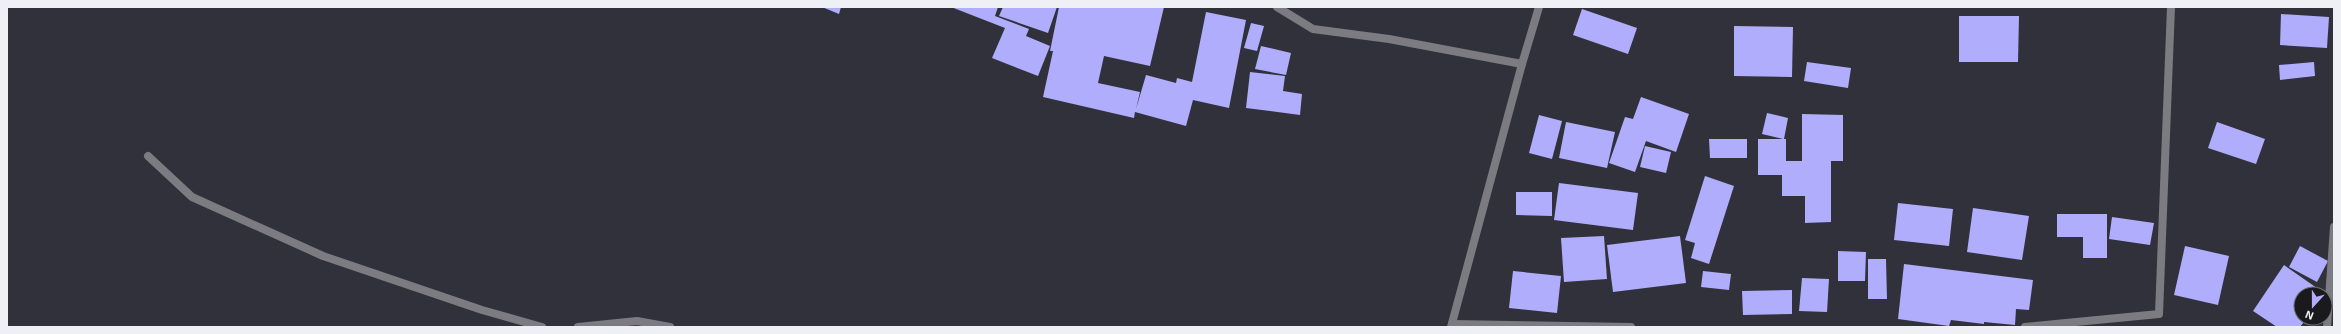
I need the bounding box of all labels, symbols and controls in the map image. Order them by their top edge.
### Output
north arrow [2293,286,2333,326]
text: N [2303,308,2315,323]

